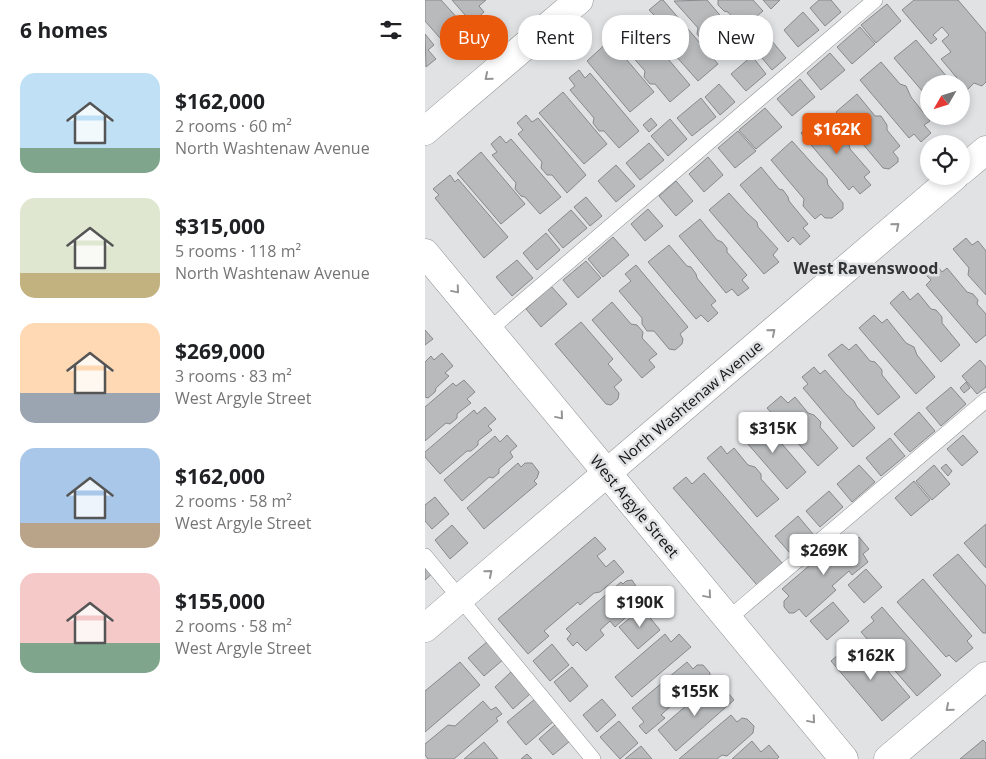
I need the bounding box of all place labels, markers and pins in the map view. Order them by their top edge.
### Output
pin: $162K [802,112,872,155]
pin: $315K [738,412,808,454]
pin: $269K [789,534,859,576]
pin: $190K [605,586,675,628]
pin: $162K [836,638,906,681]
pin: $155K [660,674,730,717]

